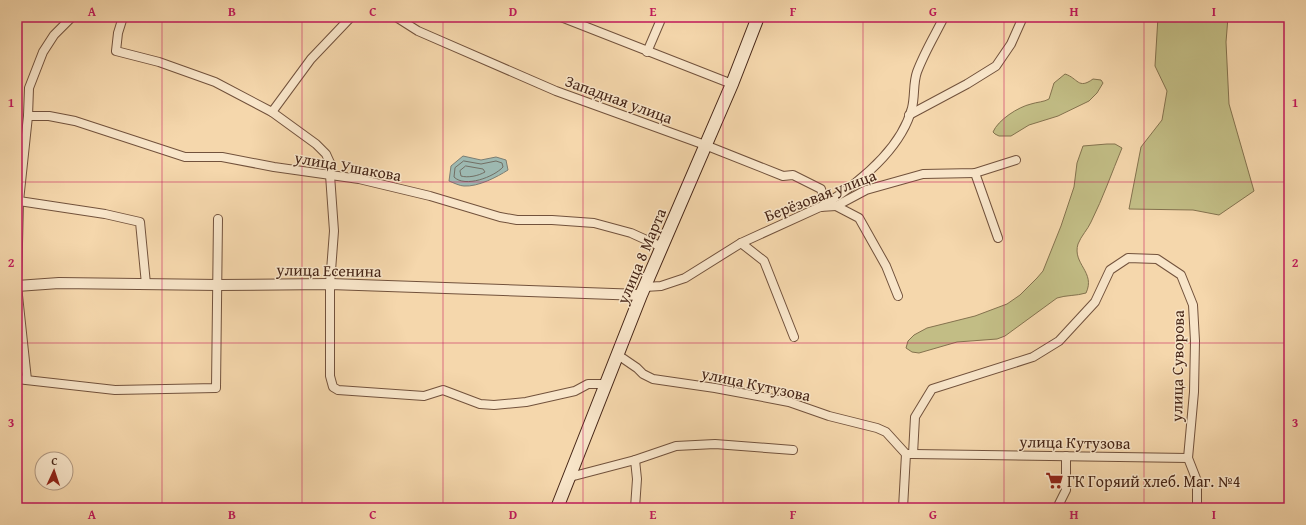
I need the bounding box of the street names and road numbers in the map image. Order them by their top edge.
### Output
street label: Западная улица [562,68,677,130]
street label: улица Ушакова [292,145,404,187]
street label: Берёзовая улица [761,163,880,227]
street label: улица 8 Марта [610,204,672,309]
street label: улица Есенина [275,257,382,283]
street label: улица Суворова [1164,310,1190,423]
street label: улица Кутузова [698,361,813,407]
street label: улица Кутузова [1018,429,1131,455]

